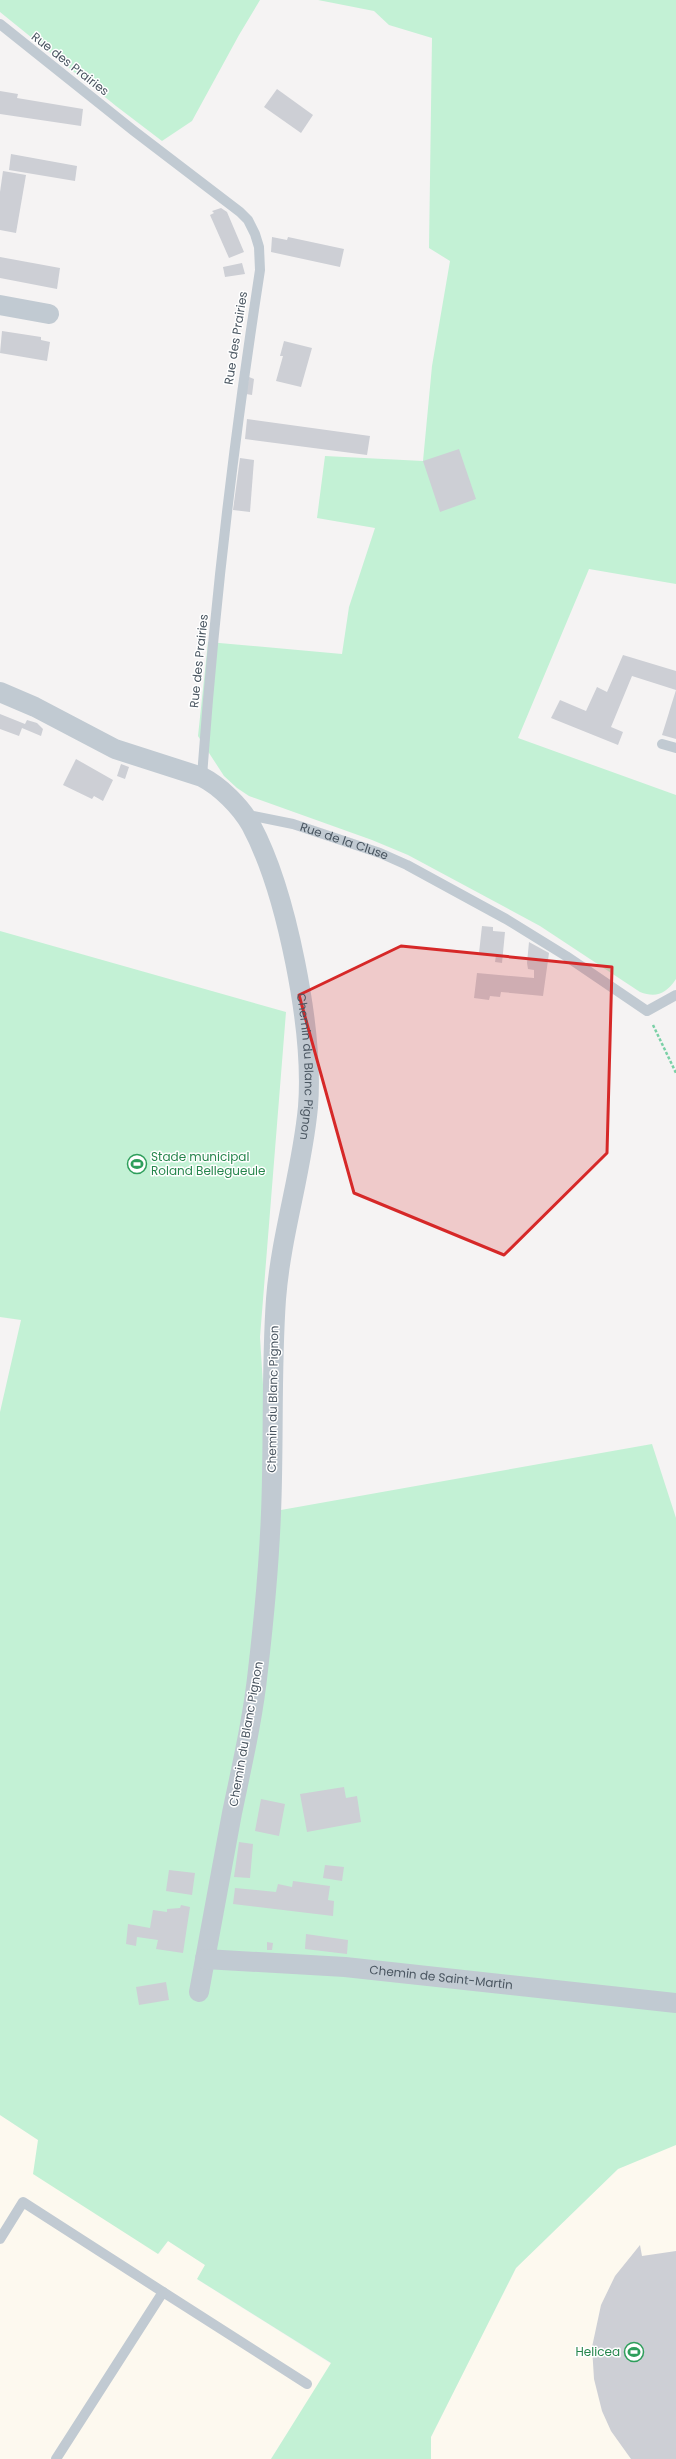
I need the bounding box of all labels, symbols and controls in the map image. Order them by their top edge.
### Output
street label: Rue des Prairies [28,28,113,99]
street label: Rue des Prairies [220,290,251,386]
street label: Rue des Prairies [185,613,212,709]
street label: Rue de la Cluse [298,818,391,864]
street label: Chemin du Blanc Pignon [293,992,318,1141]
place label: Stade municipal Roland Bellegueule [151,1148,265,1179]
sports icon: Stade municipal Roland Bellegueule [126,1153,148,1175]
street label: Chemin du Blanc Pignon [263,1325,282,1473]
street label: Chemin du Blanc Pignon [224,1660,267,1808]
street label: Chemin de Saint-Martin [369,1961,514,1993]
sports icon: Helicea [623,2341,645,2363]
place label: Helicea [576,2343,620,2360]

